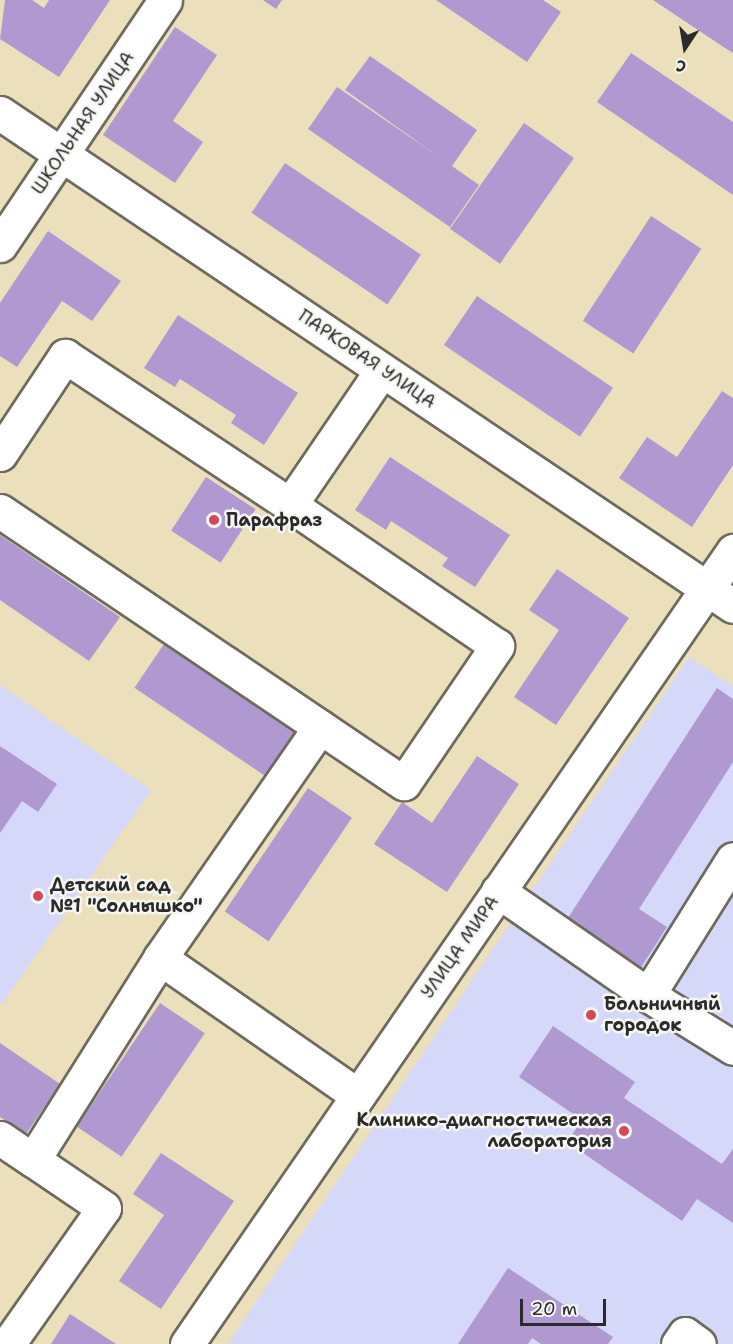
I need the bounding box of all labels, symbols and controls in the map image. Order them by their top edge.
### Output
north arrow [655,18,715,78]
street label: ШКОЛЬНАЯ УЛИЦА [27,47,139,199]
text: С [674,55,688,77]
street label: ПАРКОВАЯ УЛИЦА [294,305,440,413]
place label: Парафраз [226,509,322,531]
marker: Парафраз [207,513,221,527]
place label: Детский сад №1 "Солнышко" [50,875,203,918]
marker: Детский сад №1 "Солнышко" [31,889,45,903]
street label: УЛИЦА МИРА [417,892,503,1002]
place label: Больничный городок [604,994,720,1036]
marker: Больничный городок [582,1006,600,1024]
place label: Клинико-диагностическая лаборатория [357,1110,612,1152]
marker: Клинико-диагностическая лаборатория [617,1124,631,1138]
scale bar [523,1287,608,1325]
text: 20 m [531,1297,577,1321]

